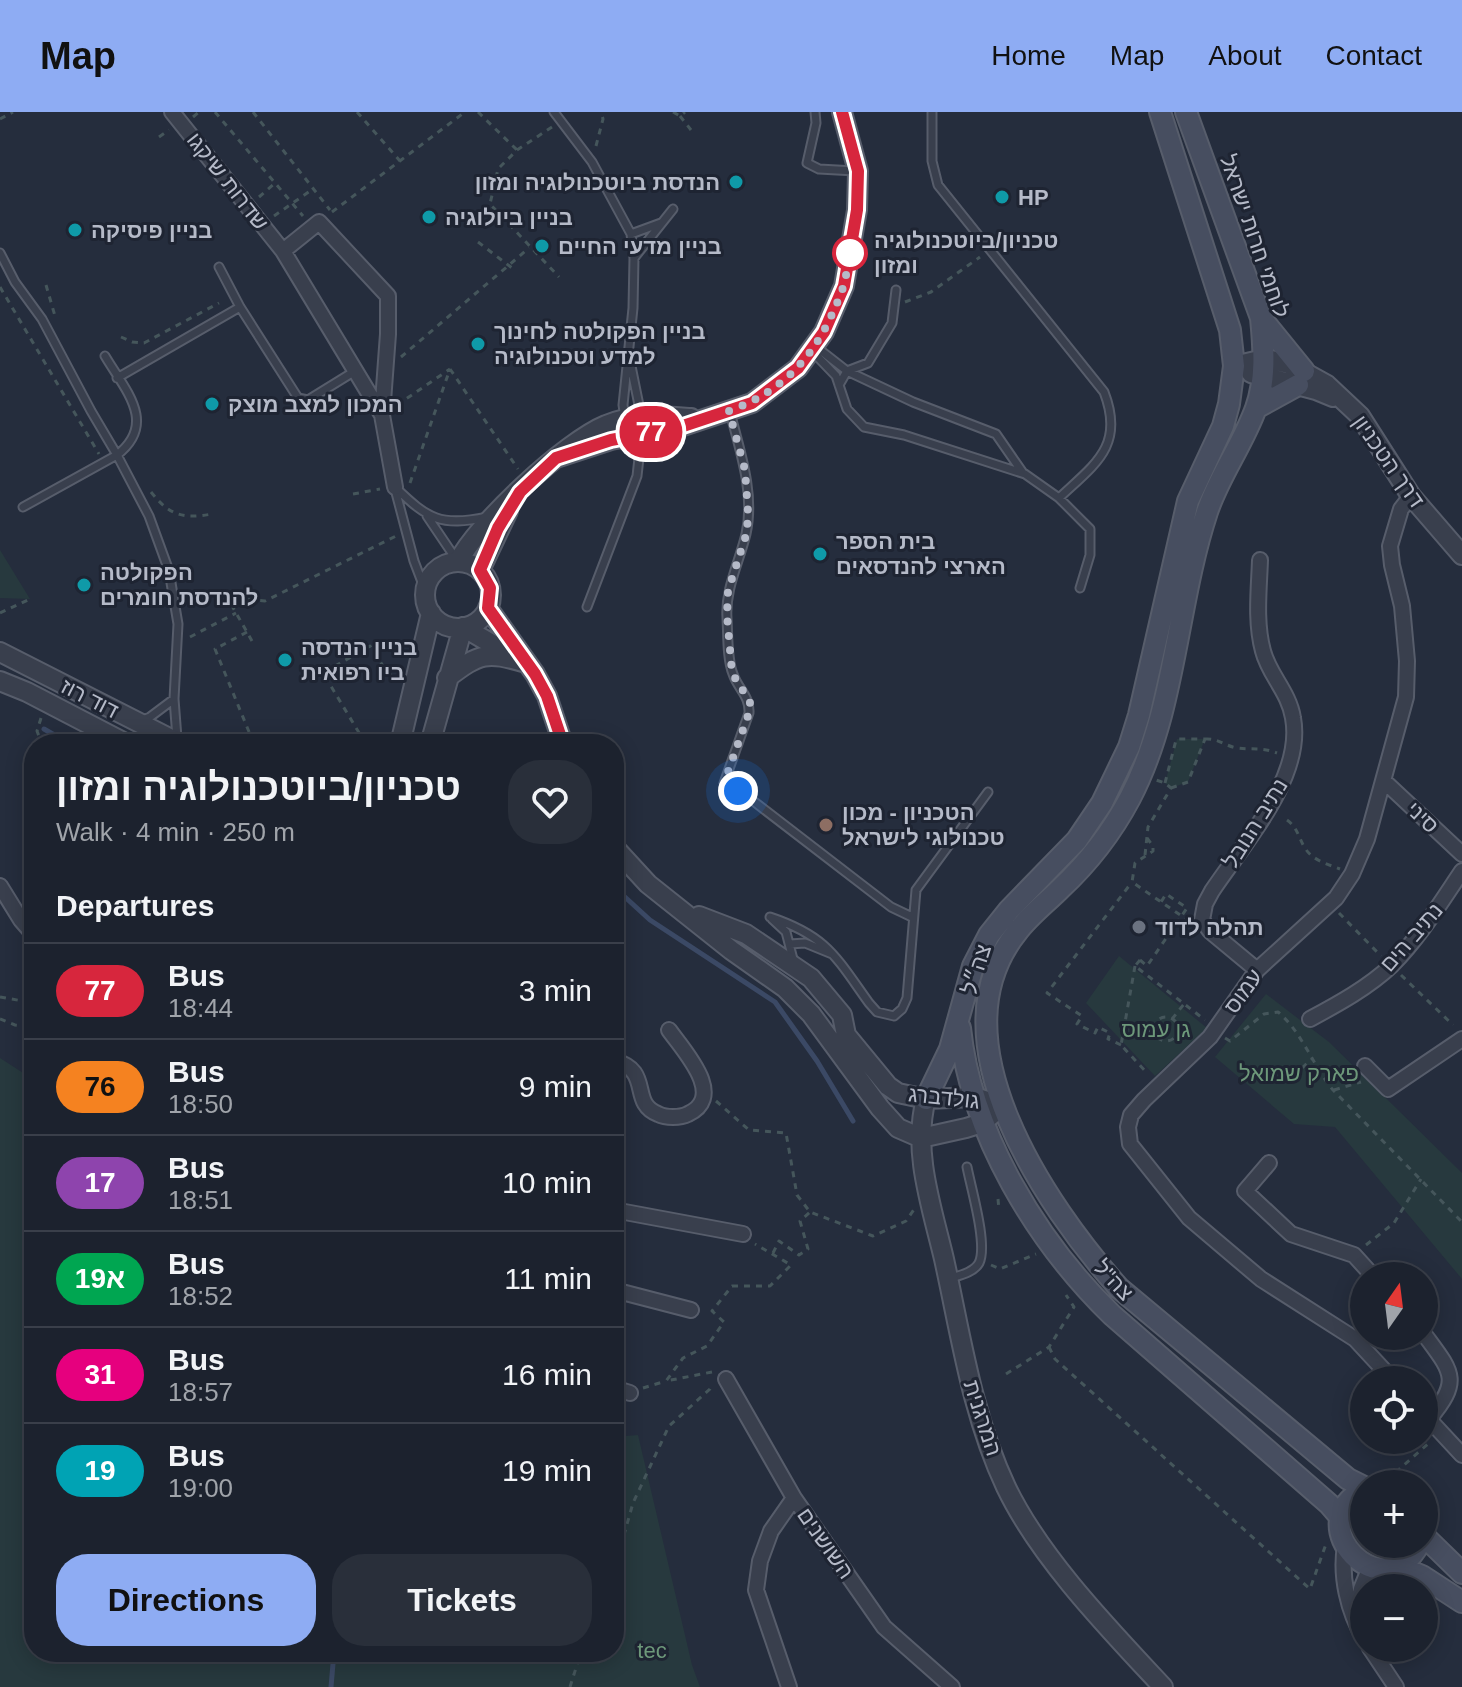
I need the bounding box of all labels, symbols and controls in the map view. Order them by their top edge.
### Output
text: Map [40,35,116,77]
text: Home [991,40,1066,71]
text: Map [1110,40,1164,71]
text: About [1208,40,1282,71]
text: Contact [1326,40,1422,71]
street label: שדרות שיקגו [182,128,273,235]
street label: לוחמי חרות ישראל [1215,151,1294,321]
place label: הנדסת ביוטכנולוגיה ומזון [475,170,720,195]
marker: הנדסת ביוטכנולוגיה ומזון [727,173,745,191]
place label: HP [1018,185,1049,210]
marker: HP [993,188,1011,206]
place label: בניין ביולוגיה [445,205,573,230]
marker: בניין ביולוגיה [420,208,438,226]
place label: בניין פיסיקה [91,218,212,243]
marker: בניין פיסיקה [66,221,84,239]
place label: טכניון/ביוטכנולוגיה ומזון [874,228,1058,278]
place label: בניין מדעי החיים [558,234,722,259]
marker: טכניון/ביוטכנולוגיה ומזון [833,236,867,270]
marker: בניין מדעי החיים [533,237,551,255]
place label: בניין הפקולטה לחינוך למדע וטכנולוגיה [494,319,706,369]
marker: בניין הפקולטה לחינוך למדע וטכנולוגיה [469,335,487,353]
place label: המכון למצב מוצק [228,392,403,417]
marker: המכון למצב מוצק [203,395,221,413]
line badge: 77 [615,406,687,458]
street label: דרך הטכניון [1348,410,1429,512]
text: 77 [635,416,667,447]
place label: בית הספר הארצי להנדסאים [836,529,1006,579]
marker: בית הספר הארצי להנדסאים [811,545,829,563]
place label: הפקולטה להנדסת חומרים [100,560,258,610]
marker: הפקולטה להנדסת חומרים [75,576,93,594]
place label: בניין הנדסה ביו רפואית [301,635,417,685]
marker: בניין הנדסה ביו רפואית [276,651,294,669]
street label: דוד רוז [57,674,123,723]
button: heart [508,760,592,844]
text: טכניון/ביוטכנולוגיה ומזון [56,766,461,808]
your location [718,771,758,811]
street label: נתיב הנובל [1218,774,1293,873]
street label: סיני [1402,796,1444,838]
place label: הטכניון - מכון טכנולוגי לישראל [842,800,1005,850]
marker: הטכניון - מכון טכנולוגי לישראל [817,816,835,834]
text: Walk · 4 min · 250 m [56,817,295,847]
text: Departures [56,889,214,922]
street label: נתיב הים [1375,898,1448,977]
place label: תהלה לדוד [1155,915,1264,940]
marker: תהלה לדוד [1130,918,1148,936]
street label: צה״ל [957,941,996,997]
text: Bus [168,959,225,992]
street label: עמוס [1219,965,1268,1018]
text: 3 min [519,974,592,1007]
text: 77 [84,975,116,1006]
text: 18:44 [168,993,233,1023]
park label: גן עמוס [1121,1017,1191,1042]
text: Bus [168,1055,225,1088]
park label: פארק שמואל [1239,1061,1359,1086]
text: 9 min [519,1070,592,1103]
text: 76 [84,1071,116,1102]
street label: גולדברג [907,1081,981,1114]
text: 18:50 [168,1089,233,1119]
text: Bus [168,1151,225,1184]
text: 10 min [502,1166,592,1199]
text: 17 [84,1167,116,1198]
text: 18:51 [168,1185,233,1215]
text: Bus [168,1247,225,1280]
street label: צה"ל [1089,1255,1138,1305]
text: 11 min [504,1262,592,1295]
north arrow [1350,1262,1438,1350]
map controls [1350,1262,1438,1662]
text: 19א [75,1263,125,1294]
text: 18:52 [168,1281,233,1311]
text: Bus [168,1343,225,1376]
text: 16 min [502,1358,592,1391]
text: 31 [84,1359,116,1390]
button: locate [1350,1366,1438,1454]
text: 18:57 [168,1377,233,1407]
street label: המרגנית [959,1377,1006,1459]
text: Bus [168,1439,225,1472]
text: 19 min [502,1454,592,1487]
text: 19 [84,1455,116,1486]
button: + [1350,1470,1438,1558]
text: 19:00 [168,1473,233,1503]
street label: השושנים [792,1503,859,1583]
button: Directions [56,1554,316,1646]
button: Tickets [332,1554,592,1646]
button: − [1350,1574,1438,1662]
park label: tec [637,1638,667,1663]

